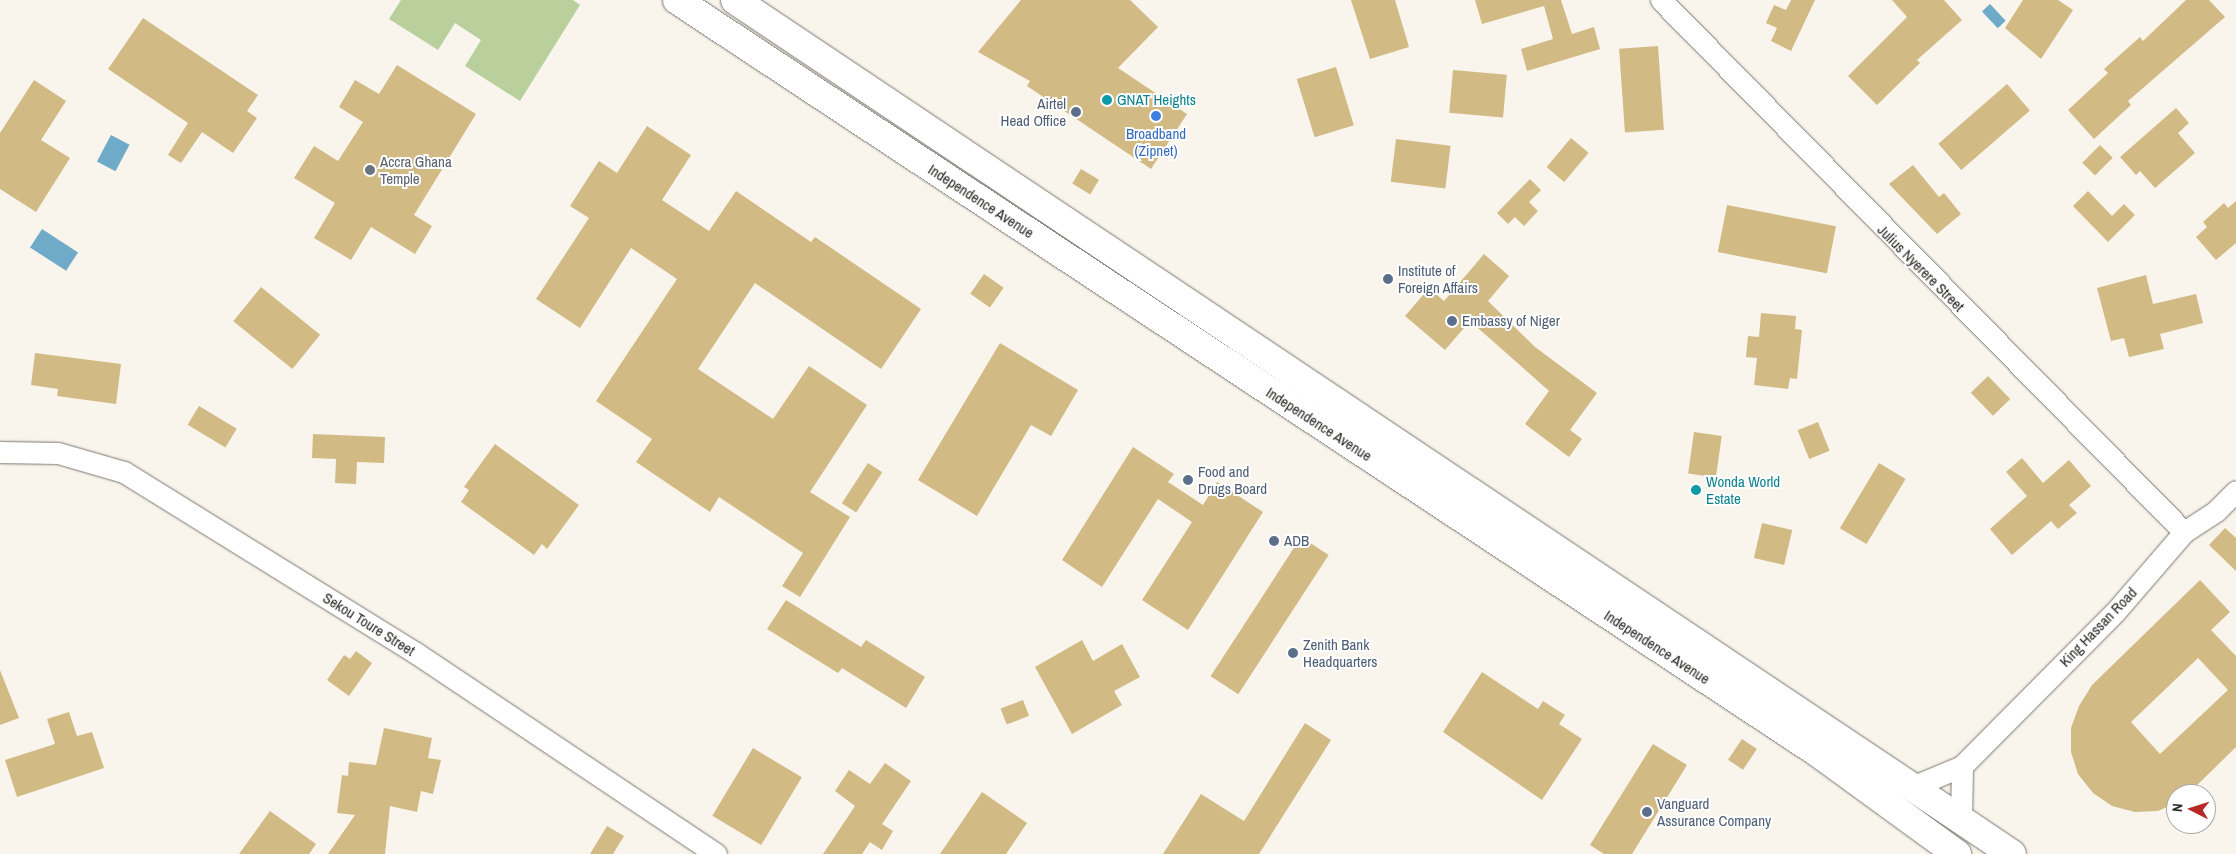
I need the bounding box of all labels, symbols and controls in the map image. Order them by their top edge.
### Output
place label: GNAT Heights [1117,91,1196,109]
place label: Airtel Head Office [1001,94,1066,129]
marker: GNAT Heights [1101,94,1113,106]
marker: Airtel Head Office [1070,106,1082,118]
marker: Broadband (Zipnet) [1150,110,1162,122]
place label: Broadband (Zipnet) [1126,124,1186,159]
place label: Accra Ghana Temple [380,152,452,187]
street label: Independence Avenue [925,160,1037,242]
marker: Accra Ghana Temple [364,164,376,176]
street label: Julius Nyerere Street [1874,221,1968,315]
place label: Institute of Foreign Affairs [1398,261,1479,296]
marker: Institute of Foreign Affairs [1382,273,1394,285]
place label: Embassy of Niger [1462,312,1560,330]
marker: Embassy of Niger [1446,315,1458,327]
street label: Independence Avenue [1263,383,1375,465]
place label: Food and Drugs Board [1198,462,1267,497]
place label: Wonda World Estate [1706,472,1780,507]
marker: Food and Drugs Board [1182,474,1194,486]
marker: Wonda World Estate [1690,484,1702,496]
place label: ADB [1284,532,1309,550]
marker: ADB [1268,535,1280,547]
street label: King Hassan Road [2056,584,2140,670]
street label: Sekou Toure Street [320,588,418,660]
street label: Independence Avenue [1601,606,1713,688]
place label: Zenith Bank Headquarters [1303,635,1378,670]
marker: Zenith Bank Headquarters [1287,647,1299,659]
north arrow [2166,784,2216,834]
place label: Vanguard Assurance Company [1657,794,1771,829]
text: N [2168,803,2186,813]
marker: Vanguard Assurance Company [1641,806,1653,818]

